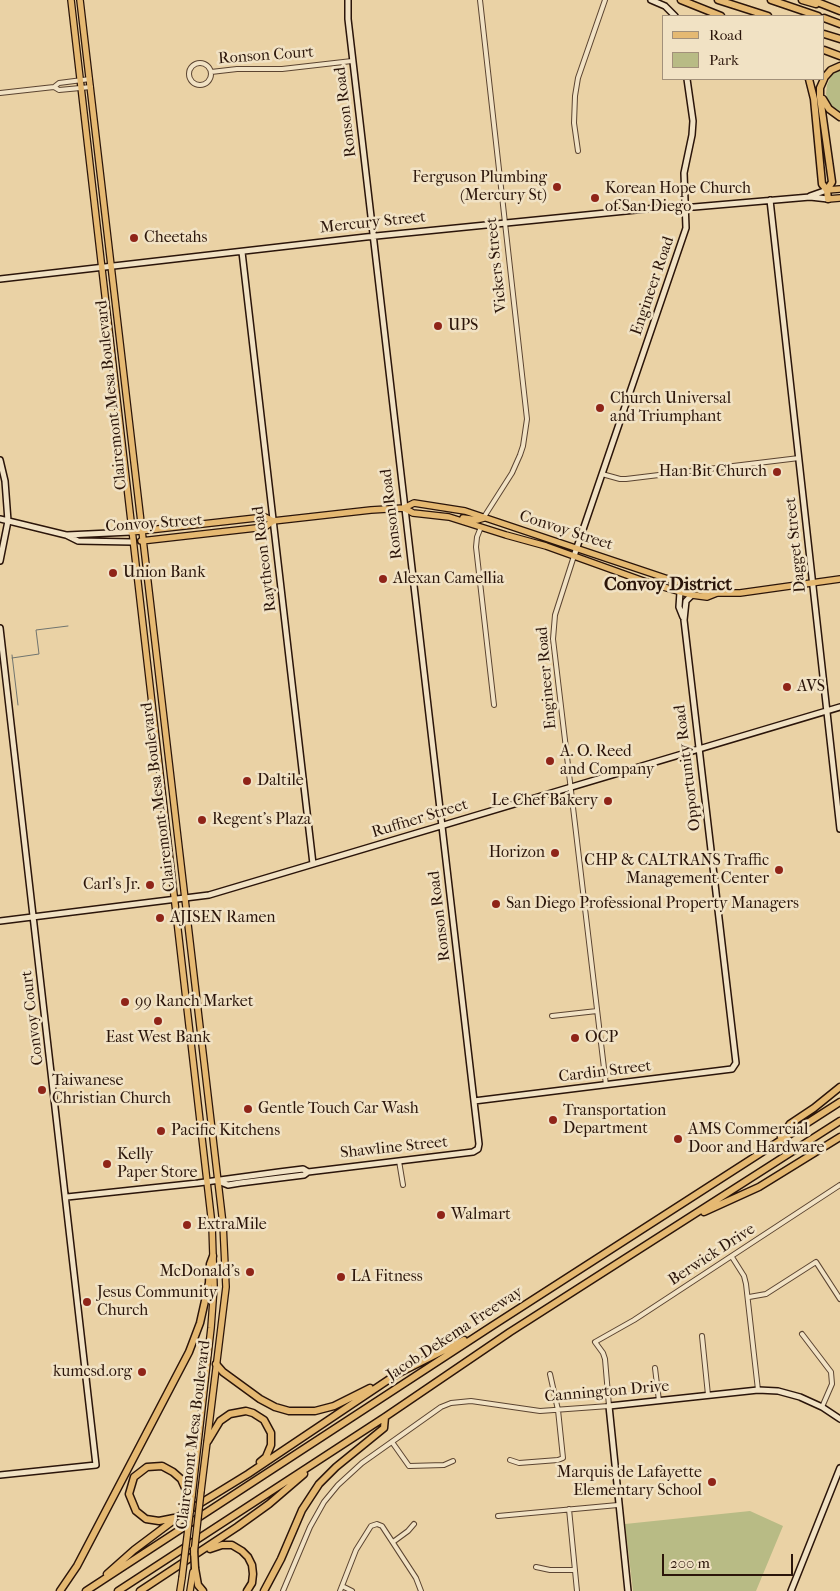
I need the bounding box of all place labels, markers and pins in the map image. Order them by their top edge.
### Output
place label: Ferguson Plumbing (Mercury St) [412,168,547,206]
place label: Korean Hope Church of San Diego [605,179,751,217]
marker: Ferguson Plumbing (Mercury St) [551,181,563,193]
marker: Korean Hope Church of San Diego [589,192,601,204]
place label: Cheetahs [144,228,208,248]
marker: Cheetahs [128,232,140,244]
place label: UPS [448,316,478,336]
marker: UPS [432,320,444,332]
place label: Church Universal and Triumphant [610,389,731,427]
marker: Church Universal and Triumphant [594,402,606,414]
place label: Han Bit Church [659,462,767,482]
marker: Han Bit Church [771,466,783,478]
place label: Union Bank [123,563,205,583]
marker: Union Bank [107,567,119,579]
place label: Alexan Camellia [393,569,504,589]
marker: Alexan Camellia [377,573,389,585]
place label: AVS [797,677,825,697]
marker: AVS [781,681,793,693]
place label: A. O. Reed and Company [560,742,654,780]
marker: A. O. Reed and Company [544,755,556,767]
place label: Daltile [257,771,304,791]
marker: Daltile [241,775,253,787]
place label: Le Chef Bakery [492,791,598,811]
marker: Le Chef Bakery [602,795,614,807]
place label: Regent's Plaza [212,810,311,830]
marker: Regent's Plaza [196,814,208,826]
place label: Horizon [489,843,545,863]
marker: Horizon [549,847,561,859]
place label: CHP & CALTRANS Traffic Management Center [584,851,769,889]
marker: CHP & CALTRANS Traffic Management Center [773,864,785,876]
place label: Carl's Jr. [83,875,140,895]
marker: Carl's Jr. [144,879,156,891]
place label: San Diego Professional Property Managers [506,894,799,914]
marker: San Diego Professional Property Managers [490,898,502,910]
place label: AJISEN Ramen [170,908,276,928]
marker: AJISEN Ramen [154,912,166,924]
place label: 99 Ranch Market [135,992,253,1012]
marker: 99 Ranch Market [119,996,131,1008]
marker: East West Bank [152,1015,164,1027]
place label: East West Bank [105,1028,211,1048]
place label: OCP [585,1028,618,1048]
marker: OCP [569,1032,581,1044]
place label: Taiwanese Christian Church [52,1071,171,1109]
marker: Taiwanese Christian Church [36,1084,48,1096]
place label: Gentle Touch Car Wash [258,1099,419,1119]
place label: Transportation Department [563,1101,666,1139]
marker: Gentle Touch Car Wash [242,1103,254,1115]
marker: Transportation Department [547,1114,559,1126]
place label: AMS Commercial Door and Hardware [688,1120,824,1158]
place label: Pacific Kitchens [171,1121,280,1141]
marker: Pacific Kitchens [155,1125,167,1137]
marker: AMS Commercial Door and Hardware [672,1133,684,1145]
place label: Kelly Paper Store [117,1145,197,1183]
marker: Kelly Paper Store [101,1158,113,1170]
place label: Walmart [451,1205,511,1225]
marker: Walmart [435,1209,447,1221]
place label: ExtraMile [197,1215,267,1235]
marker: ExtraMile [181,1219,193,1231]
place label: McDonald's [159,1262,240,1282]
marker: McDonald's [244,1266,256,1278]
place label: LA Fitness [351,1267,423,1287]
marker: LA Fitness [335,1271,347,1283]
place label: Jesus Community Church [97,1283,217,1321]
marker: Jesus Community Church [81,1296,93,1308]
place label: kumcsd.org [53,1362,132,1382]
marker: kumcsd.org [136,1366,148,1378]
place label: Marquis de Lafayette Elementary School [557,1463,702,1501]
marker: Marquis de Lafayette Elementary School [706,1476,718,1488]

